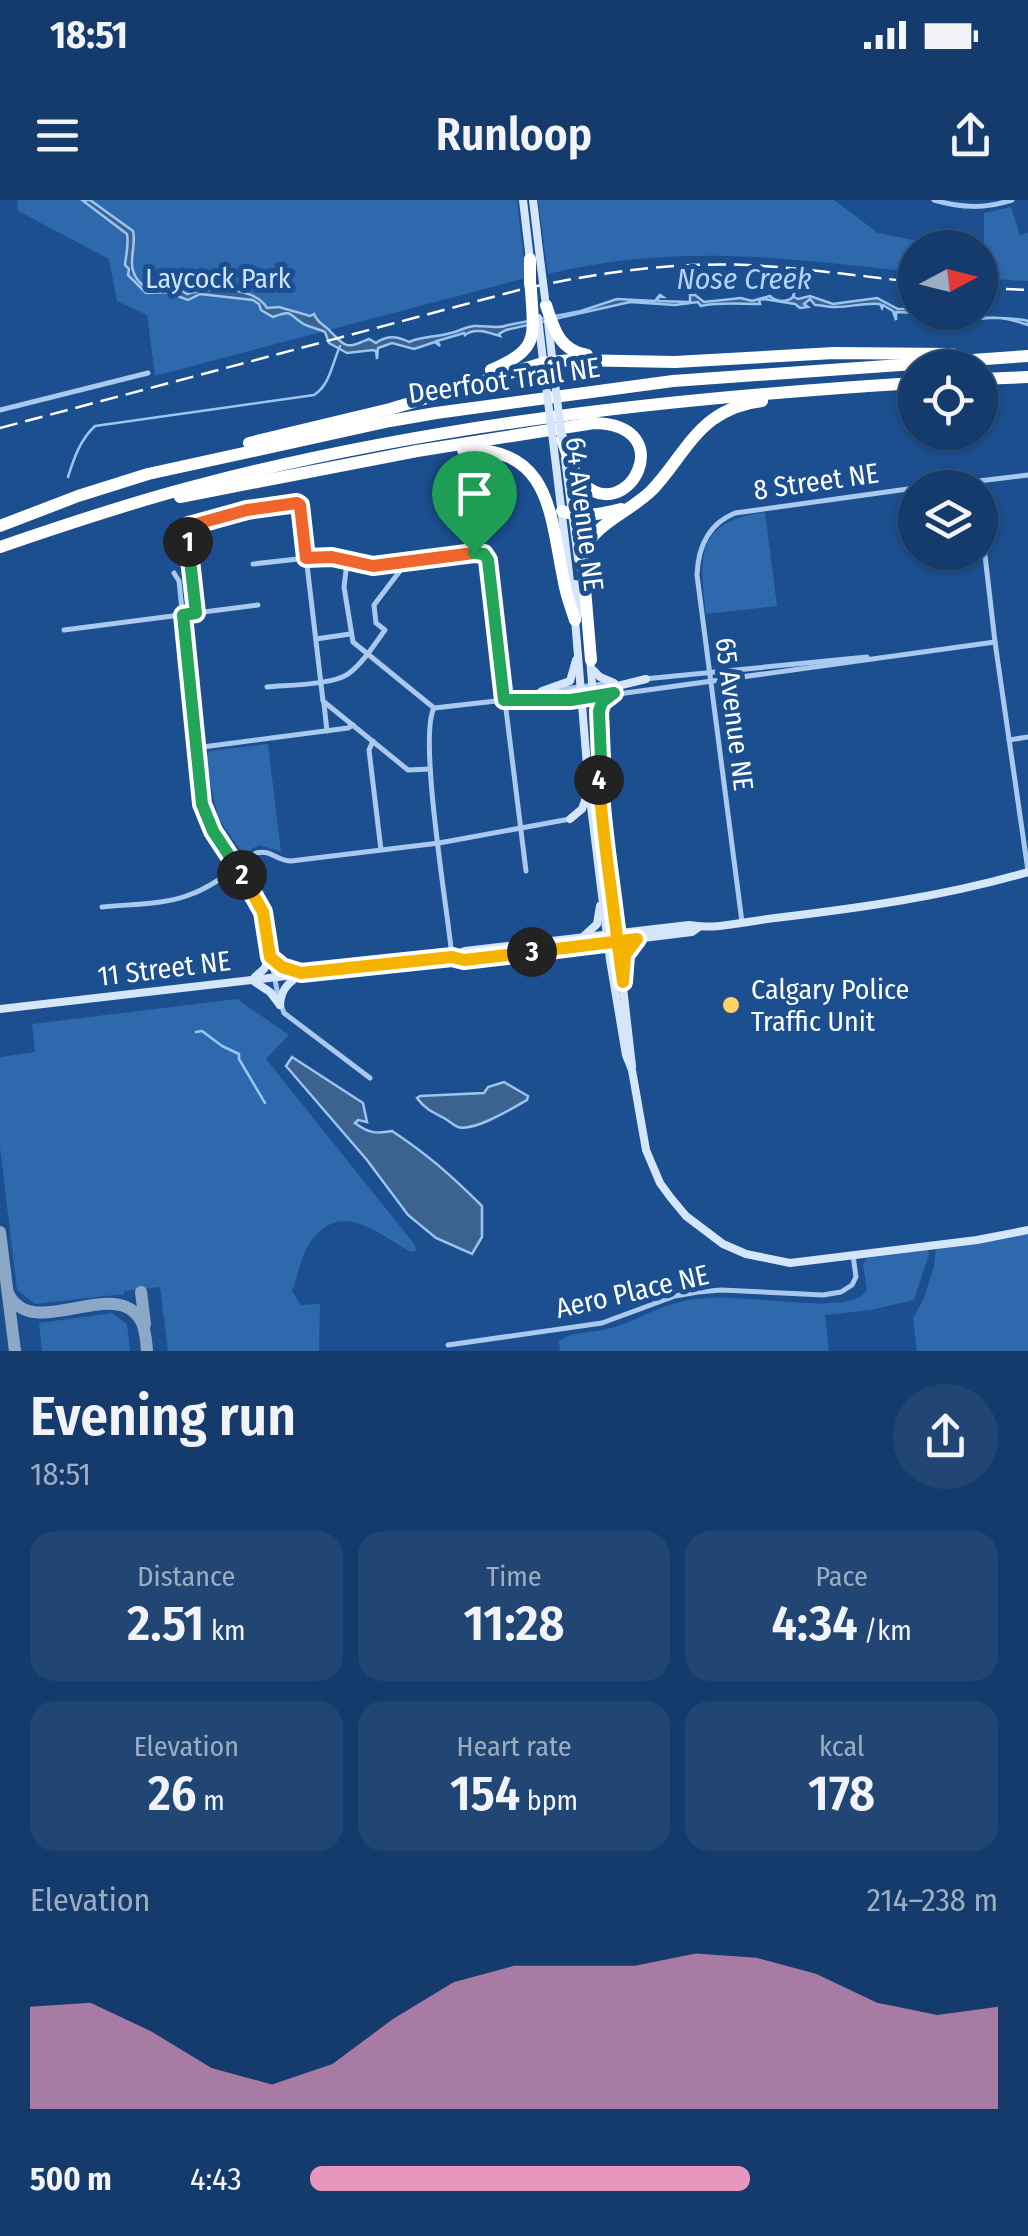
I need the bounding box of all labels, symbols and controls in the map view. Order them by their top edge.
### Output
text: 18:51 [50,12,128,58]
icon: menu [30,108,85,163]
text: Runloop [436,108,592,162]
icon: share [943,108,998,163]
north arrow [898,230,998,330]
map controls [898,230,998,570]
water label: Nose Creek [676,261,812,297]
park label: Laycock Park [145,262,292,295]
button: locate [898,350,998,450]
street label: Deerfoot Trail NE [406,351,602,410]
street label: 64 Avenue NE [559,435,610,593]
pin [432,451,517,554]
street label: 8 Street NE [751,456,881,507]
icon: arrive [447,466,502,521]
button: layers [898,470,998,570]
pin: 1 [163,517,213,567]
text: 1 [182,525,194,558]
street label: 65 Avenue NE [709,636,760,793]
pin: 4 [574,755,624,805]
text: 4 [592,763,606,796]
pin: 2 [217,850,267,900]
text: 2 [236,858,248,891]
pin: 3 [507,927,557,977]
text: 3 [525,935,539,968]
street label: 11 Street NE [96,944,232,993]
place label: Calgary Police Traffic Unit [751,973,909,1038]
marker: Calgary Police Traffic Unit [720,994,742,1016]
street label: Aero Place NE [552,1258,712,1325]
text: Evening run [30,1384,296,1450]
button: share [893,1384,998,1489]
text: 18:51 [30,1455,91,1493]
text: Distance [137,1560,235,1593]
text: Time [486,1560,542,1593]
text: Pace [816,1560,868,1593]
text: 2.51 [127,1593,204,1653]
text: 11:28 [463,1593,565,1653]
text: 4:34 [772,1593,858,1653]
text: km [204,1614,245,1647]
text: /km [858,1614,912,1647]
text: Elevation [134,1730,239,1763]
text: Heart rate [457,1730,571,1763]
text: kcal [819,1730,864,1763]
text: 26 [148,1763,197,1823]
text: 154 [450,1763,520,1823]
text: 178 [808,1763,875,1823]
text: m [197,1784,225,1817]
text: bpm [520,1784,578,1817]
text: Elevation [30,1881,150,1919]
text: 214–238 m [867,1881,998,1919]
text: 500 m [30,2160,112,2198]
text: 4:43 [190,2160,242,2198]

